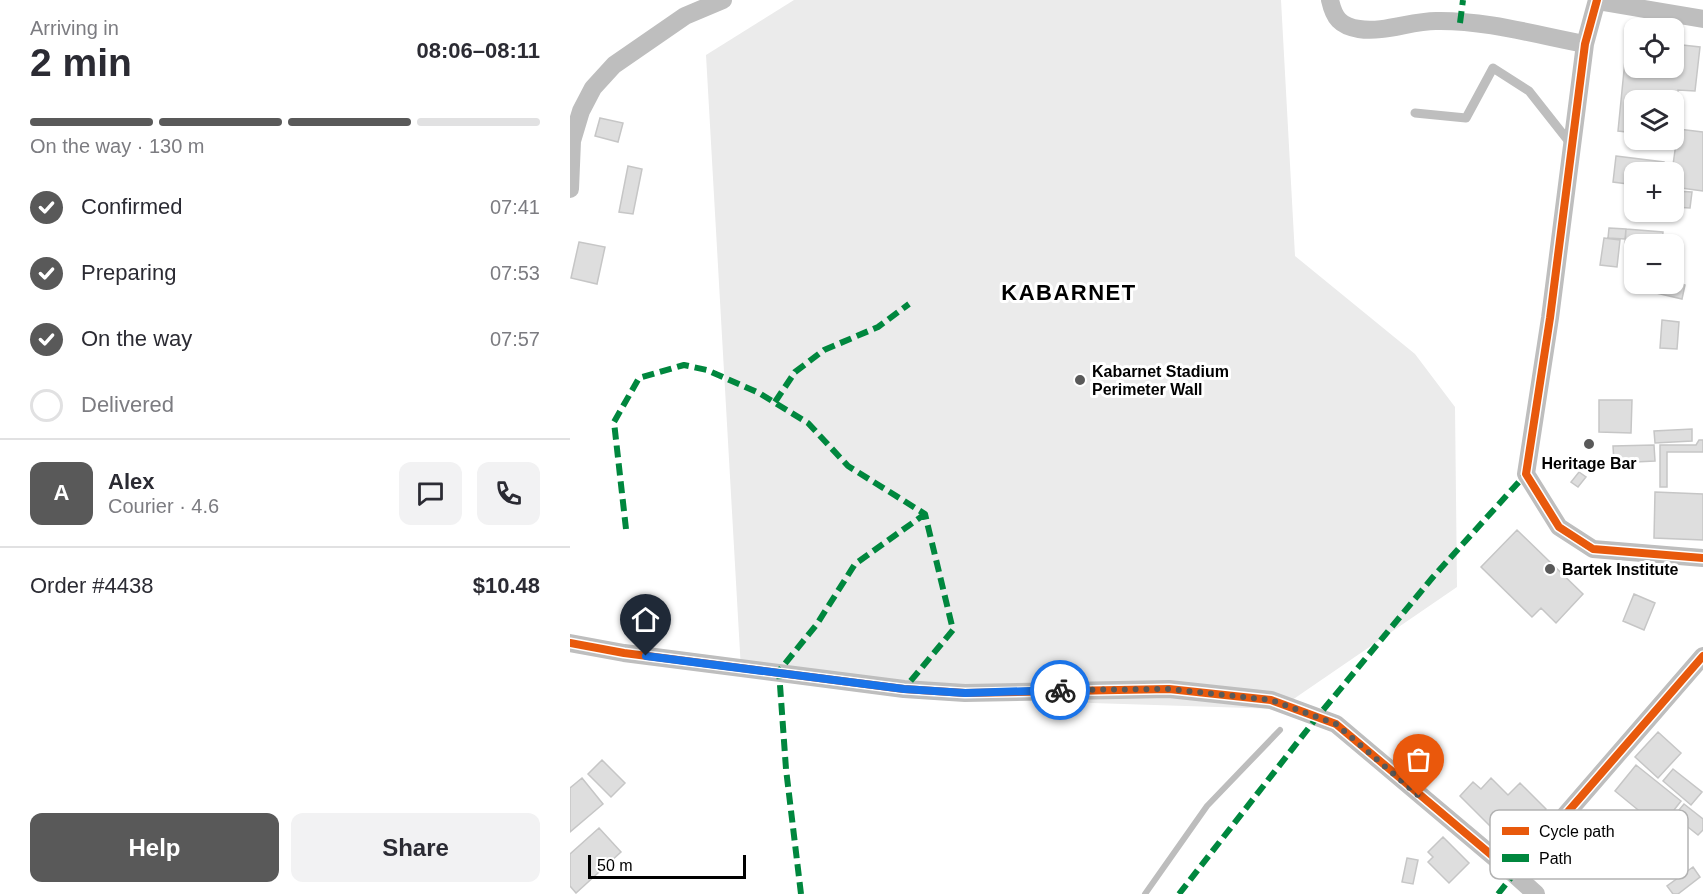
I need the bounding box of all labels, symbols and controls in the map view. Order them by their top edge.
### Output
text: Arriving in [30,17,119,39]
map controls [1624,18,1684,294]
button: locate [1624,18,1684,78]
text: 08:06–08:11 [416,38,540,63]
text: 2 min [30,41,132,84]
button: layers [1624,90,1684,150]
text: On the way · 130 m [30,135,205,157]
button: + [1624,162,1684,222]
icon: check [30,191,63,224]
text: Confirmed [81,194,182,219]
text: 07:41 [490,196,540,218]
button: − [1624,234,1684,294]
icon: check [30,257,63,290]
text: Preparing [81,260,176,285]
text: 07:53 [490,262,540,284]
district label: KABARNET [1001,280,1137,305]
icon: check [30,323,63,356]
text: On the way [81,326,192,351]
text: 07:57 [490,328,540,350]
place label: Kabarnet Stadium Perimeter Wall [1092,363,1229,398]
marker: Kabarnet Stadium Perimeter Wall [1073,373,1087,387]
text: Delivered [81,392,174,417]
marker: Heritage Bar [1582,437,1596,451]
place label: Heritage Bar [1541,455,1637,472]
button: chat [399,462,462,525]
button: phone [477,462,540,525]
text: Alex [108,469,154,494]
text: A [54,480,69,505]
text: Courier · 4.6 [108,495,219,517]
place label: Bartek Institute [1562,561,1679,578]
marker: Bartek Institute [1543,562,1557,576]
text: Order #4438 [30,573,154,598]
text: $10.48 [473,573,540,598]
pin [620,594,671,656]
icon: home [629,603,662,636]
courier [1030,660,1090,720]
icon: bike [1044,674,1077,707]
pin [1393,734,1444,796]
icon: bag [1402,743,1435,776]
legend [1490,810,1688,879]
button: Help [30,813,279,882]
button: Share [291,813,540,882]
text: Cycle path [1539,823,1615,840]
text: Path [1539,850,1572,867]
scale bar [588,852,746,880]
text: 50 m [597,857,633,874]

